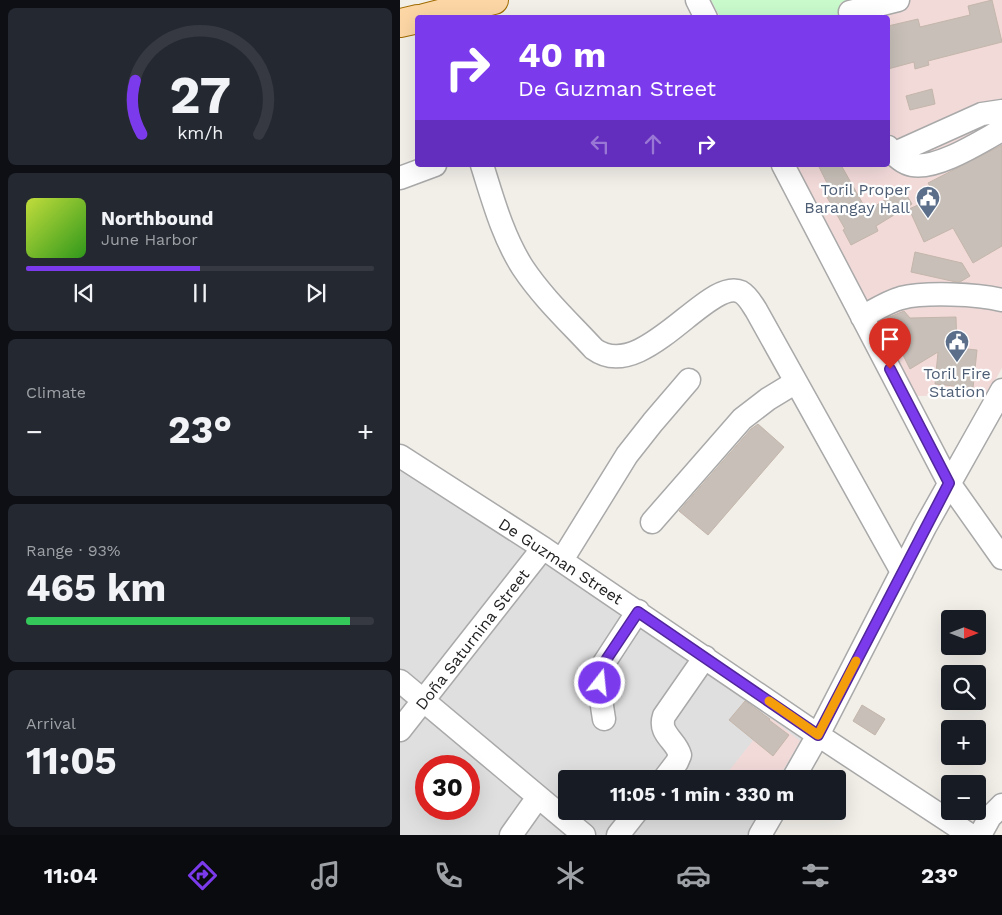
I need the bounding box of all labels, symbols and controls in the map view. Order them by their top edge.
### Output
text: 40 m [518,34,606,76]
icon: right [435,35,500,100]
text: 27 [169,65,231,126]
text: De Guzman Street [518,76,716,101]
text: km/h [177,122,223,143]
icon: left [586,130,614,158]
icon: ahead [639,130,667,158]
icon: right [692,130,720,158]
place label: Toril Proper Barangay Hall [804,180,910,217]
public building icon: Toril Proper Barangay Hall [915,185,941,219]
text: Northbound [101,207,213,230]
text: June Harbor [101,230,198,249]
icon: previous [70,279,98,307]
icon: pause [186,279,214,307]
icon: next [302,279,330,307]
pin [869,318,911,369]
icon: arrive [876,325,904,353]
public building icon: Toril Fire Station [944,329,970,363]
place label: Toril Fire Station [923,364,991,401]
text: Climate [26,383,86,402]
text: 23° [168,408,232,452]
text: − [26,415,43,448]
text: + [357,415,374,448]
street label: De Guzman Street [495,514,627,609]
text: Range · 93% [26,541,120,560]
street label: Doña Saturnina Street [411,565,533,714]
text: 465 km [26,566,166,610]
north arrow [941,610,986,655]
map controls [941,610,986,820]
position arrow [573,656,625,708]
button: search [941,665,986,710]
text: Arrival [26,714,76,733]
button: + [941,720,986,765]
text: 11:05 [26,739,117,783]
speed limit sign: 30 [415,755,480,820]
button: − [941,775,986,820]
text: 11:05 · 1 min · 330 m [610,783,794,806]
icon: directions [185,858,220,893]
icon: music [308,858,343,893]
icon: phone [431,858,466,893]
icon: climate [553,858,588,893]
icon: car [676,858,711,893]
icon: filters [798,858,833,893]
text: 11:04 [44,863,98,888]
text: 23° [921,863,958,888]

